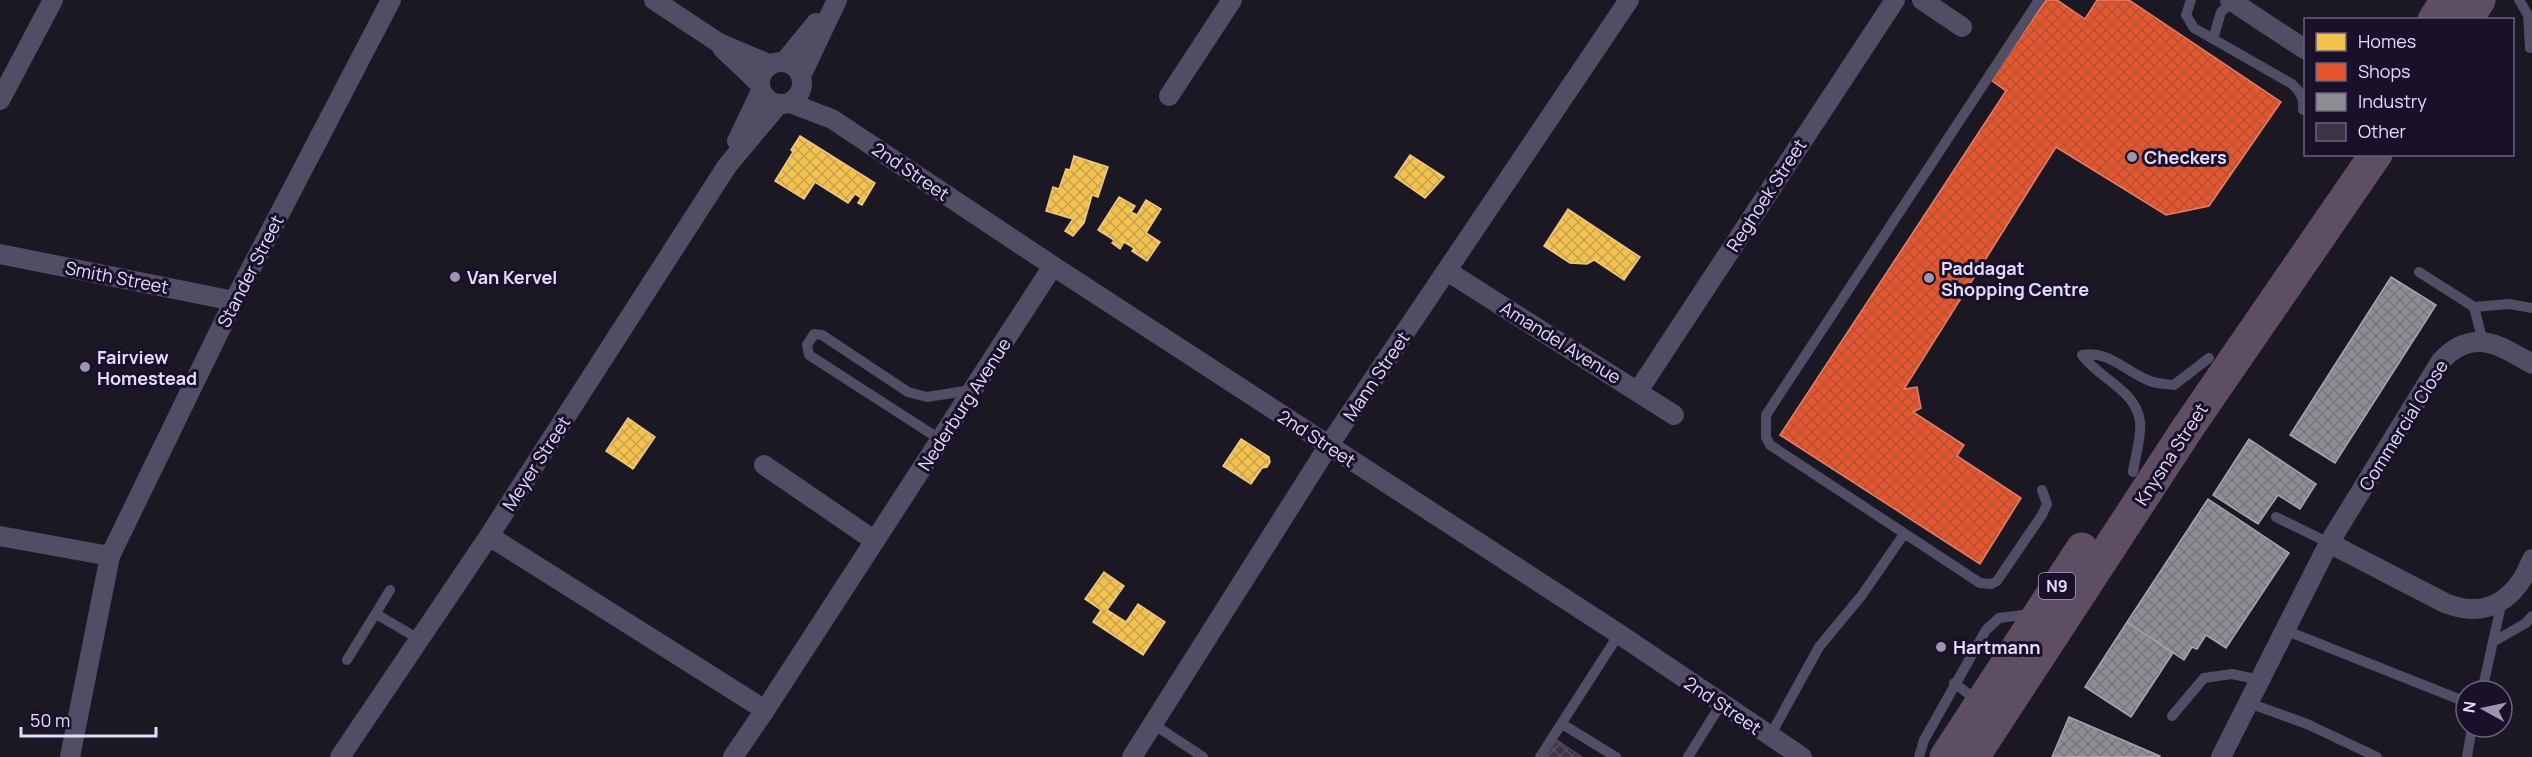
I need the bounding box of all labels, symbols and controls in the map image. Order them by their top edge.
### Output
legend [2304,18,2514,156]
text: Homes [2358,29,2416,53]
text: Shops [2358,59,2410,83]
text: Industry [2358,89,2427,113]
text: Other [2358,119,2406,143]
street label: Reghoek Street [1721,134,1811,256]
street label: 2nd Street [868,136,954,206]
place label: Checkers [2144,145,2227,169]
marker: Checkers [2125,150,2139,164]
street label: Stander Street [211,211,289,331]
street label: Smith Street [63,255,171,299]
place label: Paddagat Shopping Centre [1941,256,2089,301]
place label: Van Kervel [467,265,557,289]
marker: Van Kervel [448,270,462,284]
marker: Paddagat Shopping Centre [1922,271,1936,285]
street label: Amandel Avenue [1496,295,1626,389]
street label: Mann Street [1337,327,1415,425]
street label: Nederburg Avenue [912,333,1016,475]
place label: Fairview Homestead [97,345,197,390]
street label: Commercial Close [2353,355,2453,495]
marker: Fairview Homestead [78,360,92,374]
street label: Knysna Street [2129,398,2213,510]
street label: 2nd Street [1274,404,1360,472]
street label: Meyer Street [496,411,576,515]
road number: N9 [2039,573,2075,599]
place label: Hartmann [1953,635,2040,659]
marker: Hartmann [1934,640,1948,654]
street label: 2nd Street [1680,670,1766,740]
north arrow [2454,679,2514,739]
scale bar [21,700,156,738]
text: N [2457,700,2481,714]
text: 50 m [30,708,70,732]

